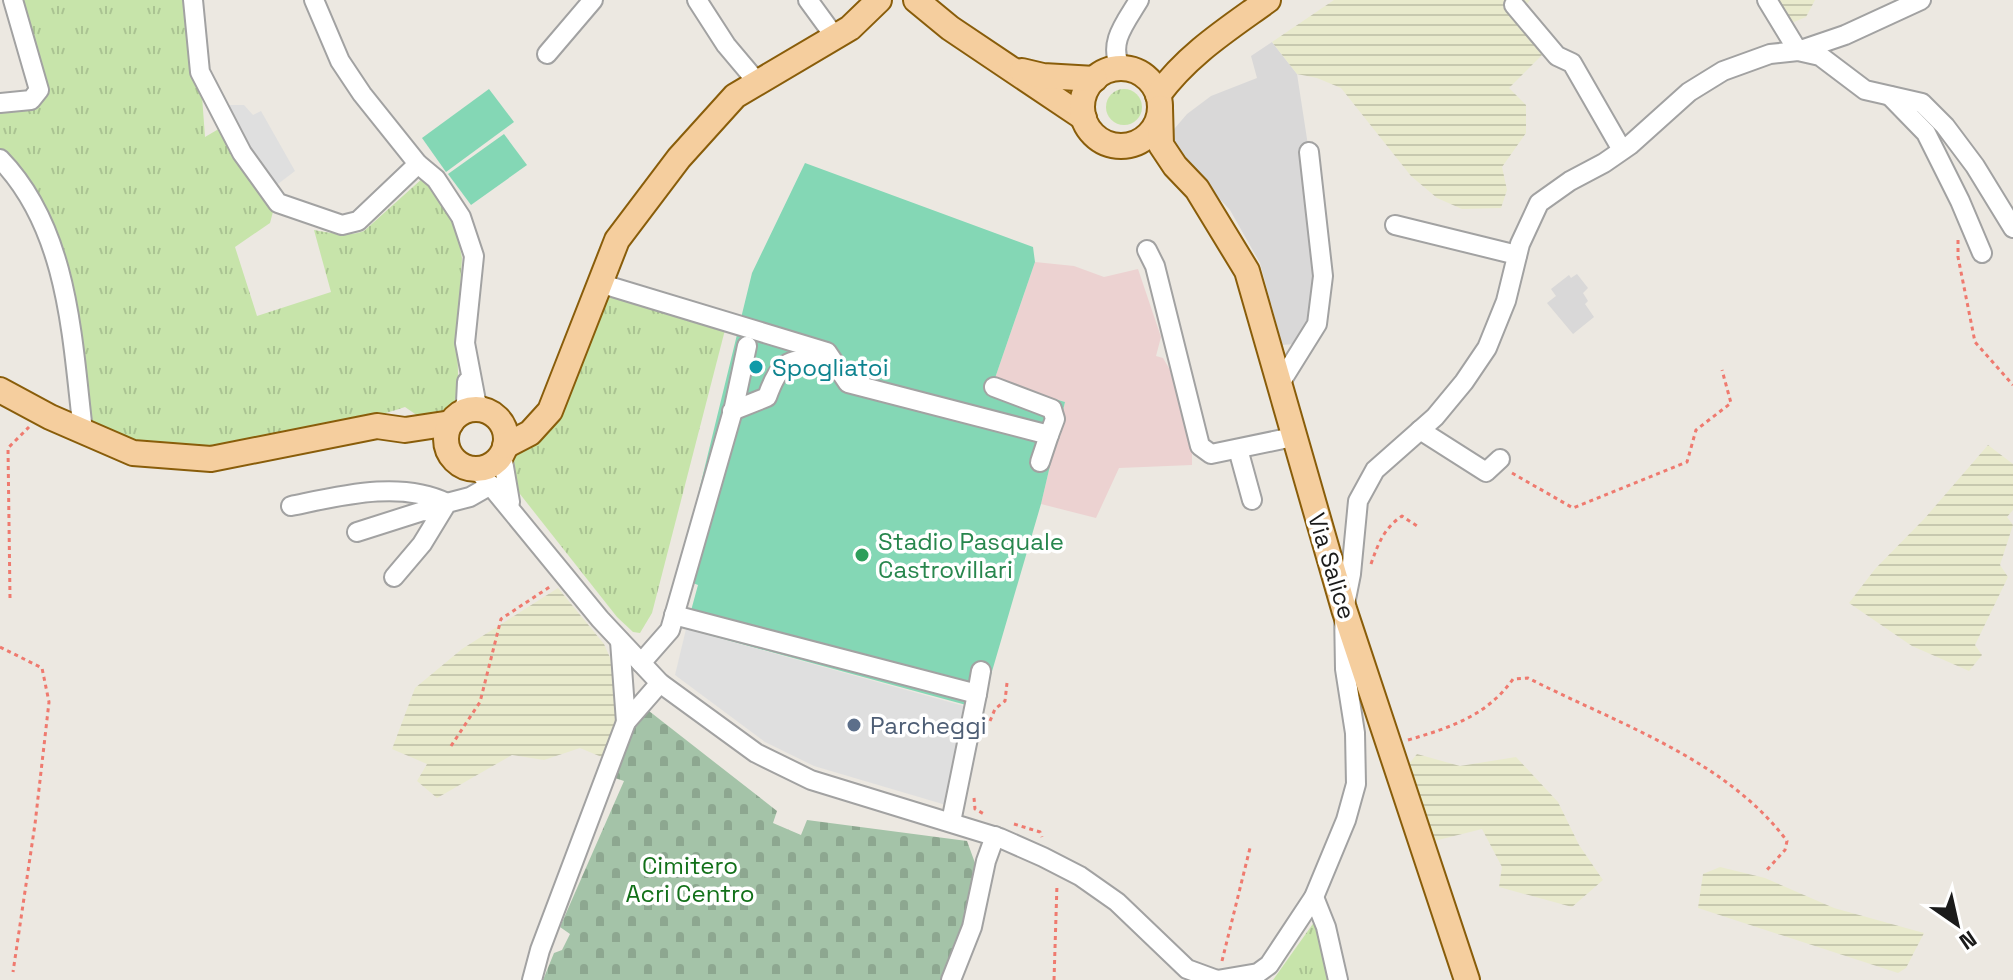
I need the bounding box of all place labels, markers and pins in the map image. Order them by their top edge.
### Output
place label: Spogliatoi [772,352,889,383]
marker: Spogliatoi [747,358,765,376]
place label: Stadio Pasquale Castrovillari [878,526,1064,585]
marker: Stadio Pasquale Castrovillari [853,546,871,564]
place label: Parcheggi [870,710,987,741]
marker: Parcheggi [845,716,863,734]

